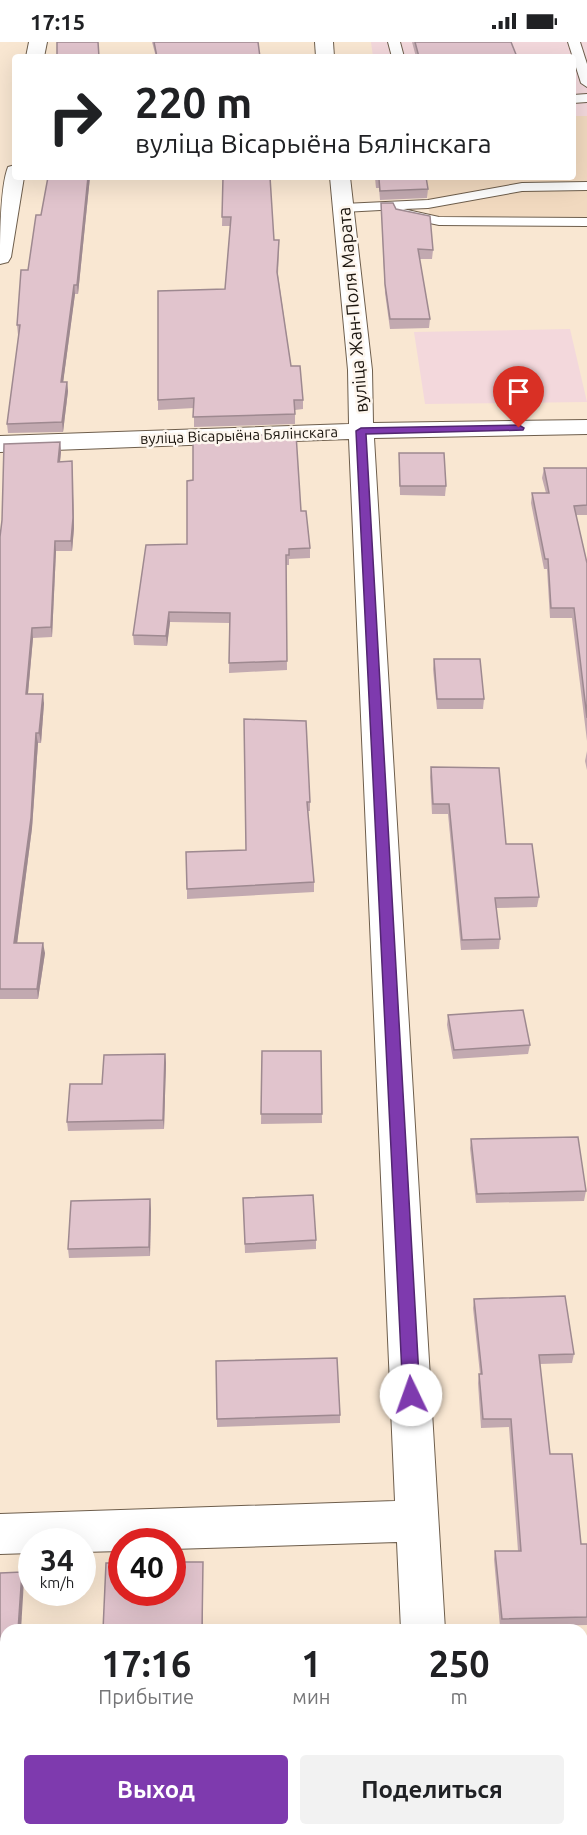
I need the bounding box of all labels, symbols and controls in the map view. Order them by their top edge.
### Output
text: 17:15 [30,9,85,34]
icon: right [36,78,114,156]
text: 220 m [135,79,252,126]
text: вуліца Вісарыёна Бялінскага [135,128,492,158]
street label: вуліца Жан-Поля Марата [333,206,371,414]
pin [493,366,544,428]
icon: arrive [502,375,535,408]
street label: вуліца Вісарыёна Бялінскага [140,423,338,447]
position arrow [379,1363,443,1427]
speed limit sign: 40 [108,1528,186,1606]
text: 34 [40,1543,74,1577]
text: km/h [40,1574,74,1591]
text: 17:16 [101,1643,191,1684]
text: 1 [301,1643,322,1684]
text: 250 [429,1643,490,1684]
text: Прибытие [98,1685,194,1708]
text: мин [292,1685,330,1708]
text: m [451,1685,468,1708]
button: Выход [24,1755,288,1824]
button: Поделиться [300,1755,564,1824]

